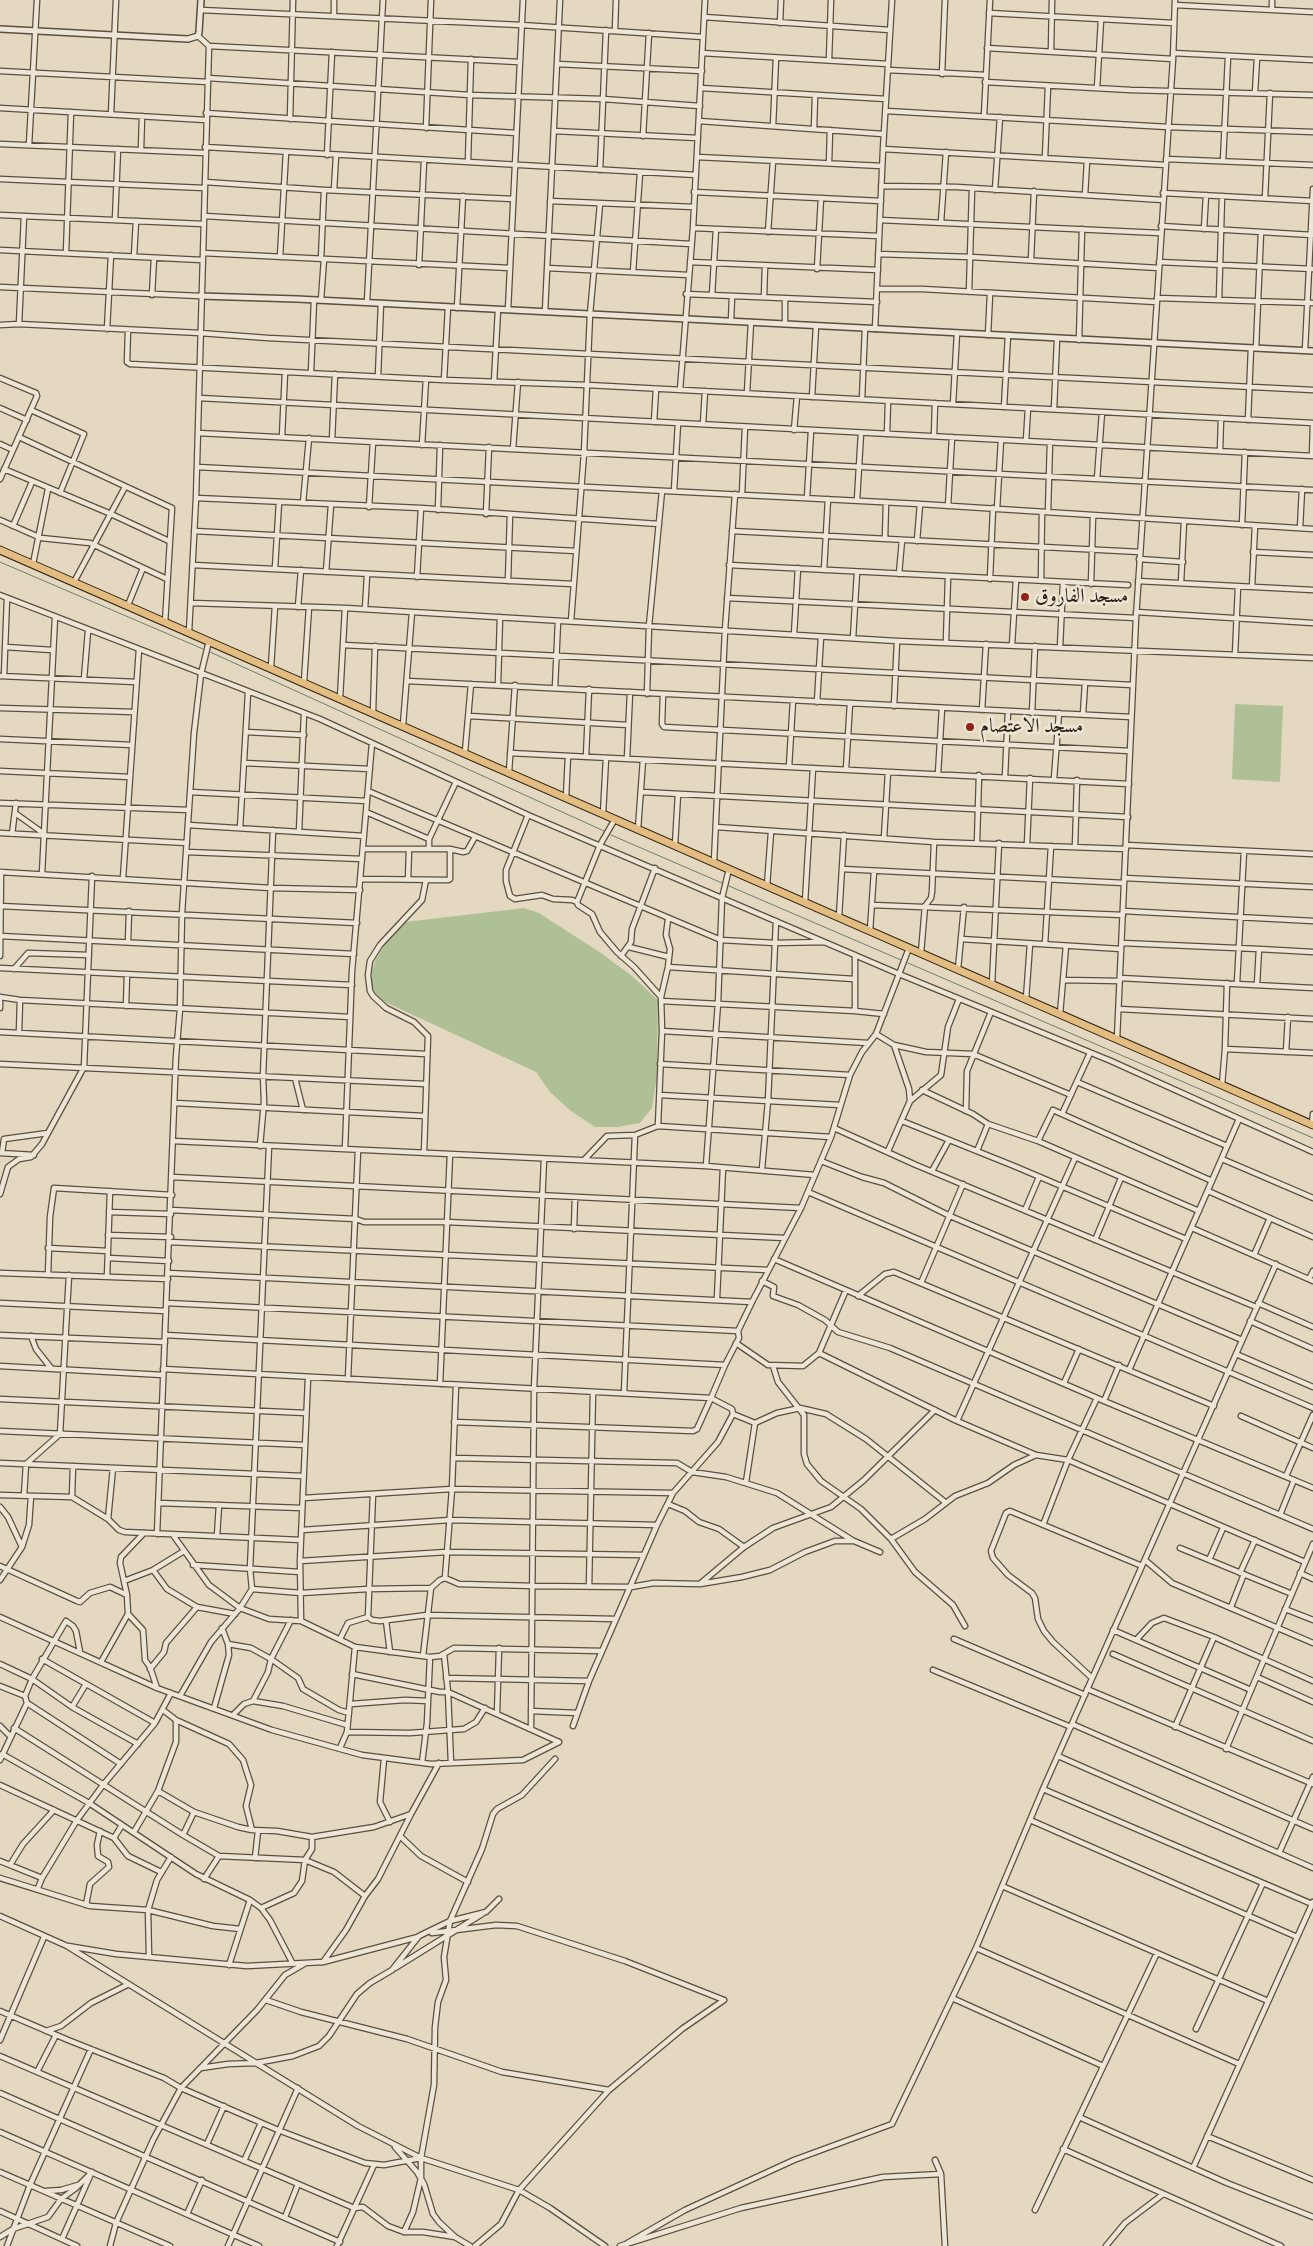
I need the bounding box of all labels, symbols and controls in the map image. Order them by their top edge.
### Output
place label: مسجد الفاروق [1035,585,1128,609]
marker: مسجد الفاروق [1019,591,1031,603]
place label: مسجد الاعتصام [980,715,1083,739]
marker: مسجد الاعتصام [964,721,976,733]

